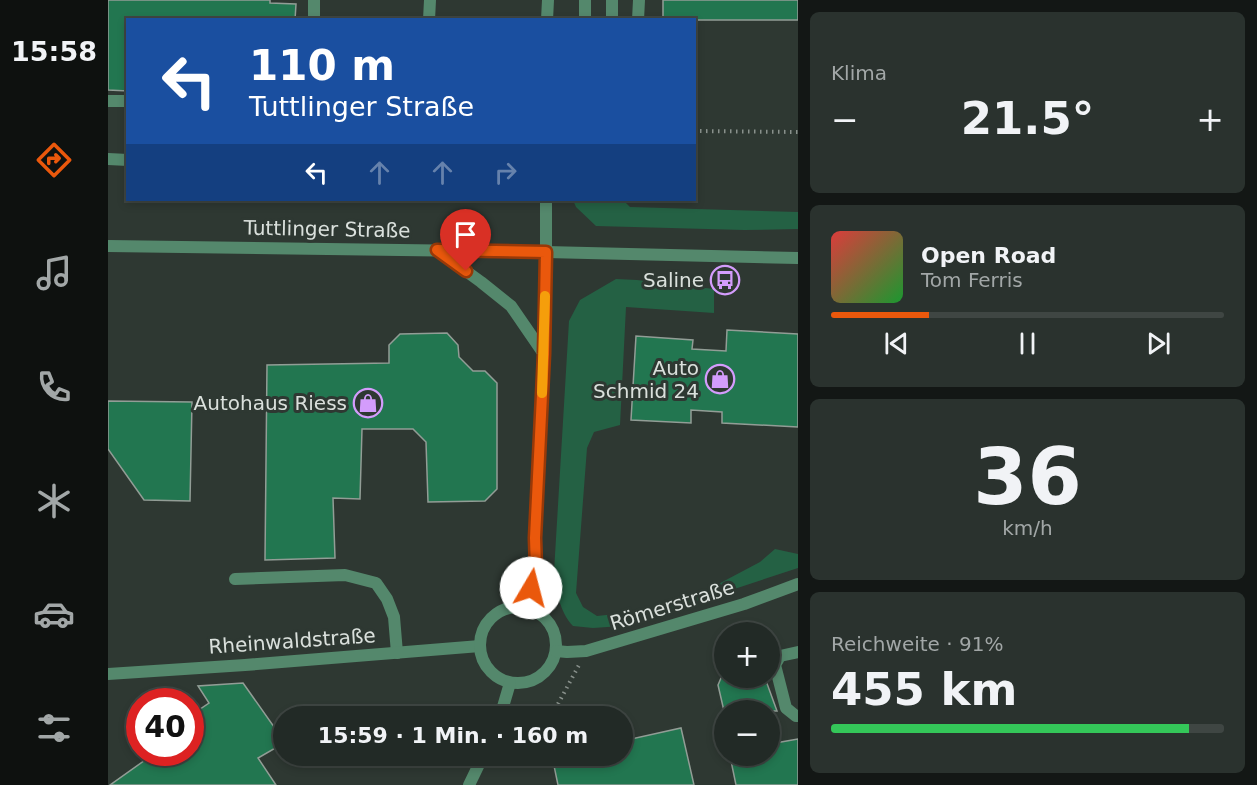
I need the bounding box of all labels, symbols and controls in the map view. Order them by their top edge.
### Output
text: 15:58 [11,36,97,67]
text: 110 m [249,41,395,90]
icon: left [150,42,228,120]
text: Klima [831,61,887,85]
text: Tuttlinger Straße [249,91,474,122]
text: 21.5° [961,92,1094,145]
text: − [831,100,859,139]
text: + [1196,100,1224,139]
icon: directions [33,139,75,181]
icon: left [300,156,333,189]
icon: ahead [363,156,396,189]
icon: ahead [426,156,459,189]
icon: right [489,156,522,189]
pin [440,209,491,271]
street label: Tuttlinger Straße [242,216,411,242]
icon: arrive [449,218,482,251]
text: Open Road [921,243,1056,268]
icon: music [33,252,75,294]
bus stop icon: Saline [709,264,741,296]
place label: Saline [643,268,704,292]
text: Tom Ferris [921,268,1023,292]
icon: previous [880,327,913,360]
icon: pause [1011,327,1044,360]
icon: next [1142,327,1175,360]
place label: Auto Schmid 24 [593,356,699,403]
shop icon: Auto Schmid 24 [704,363,736,395]
icon: phone [33,366,75,408]
shop icon: Autohaus Riess [352,387,384,419]
place label: Autohaus Riess [194,391,347,415]
text: 36 [973,432,1082,522]
icon: climate [33,480,75,522]
text: km/h [1002,516,1053,540]
position arrow [499,556,563,620]
street label: Römerstraße [607,575,737,635]
icon: car [33,593,75,635]
map controls [714,622,780,766]
button: + [714,622,780,688]
street label: Rheinwaldstraße [208,623,376,659]
text: Reichweite · 91% [831,632,1003,656]
text: 455 km [831,663,1017,716]
speed limit sign: 40 [126,688,204,766]
button: − [714,700,780,766]
icon: filters [33,707,75,749]
text: 15:59 · 1 Min. · 160 m [318,723,588,748]

